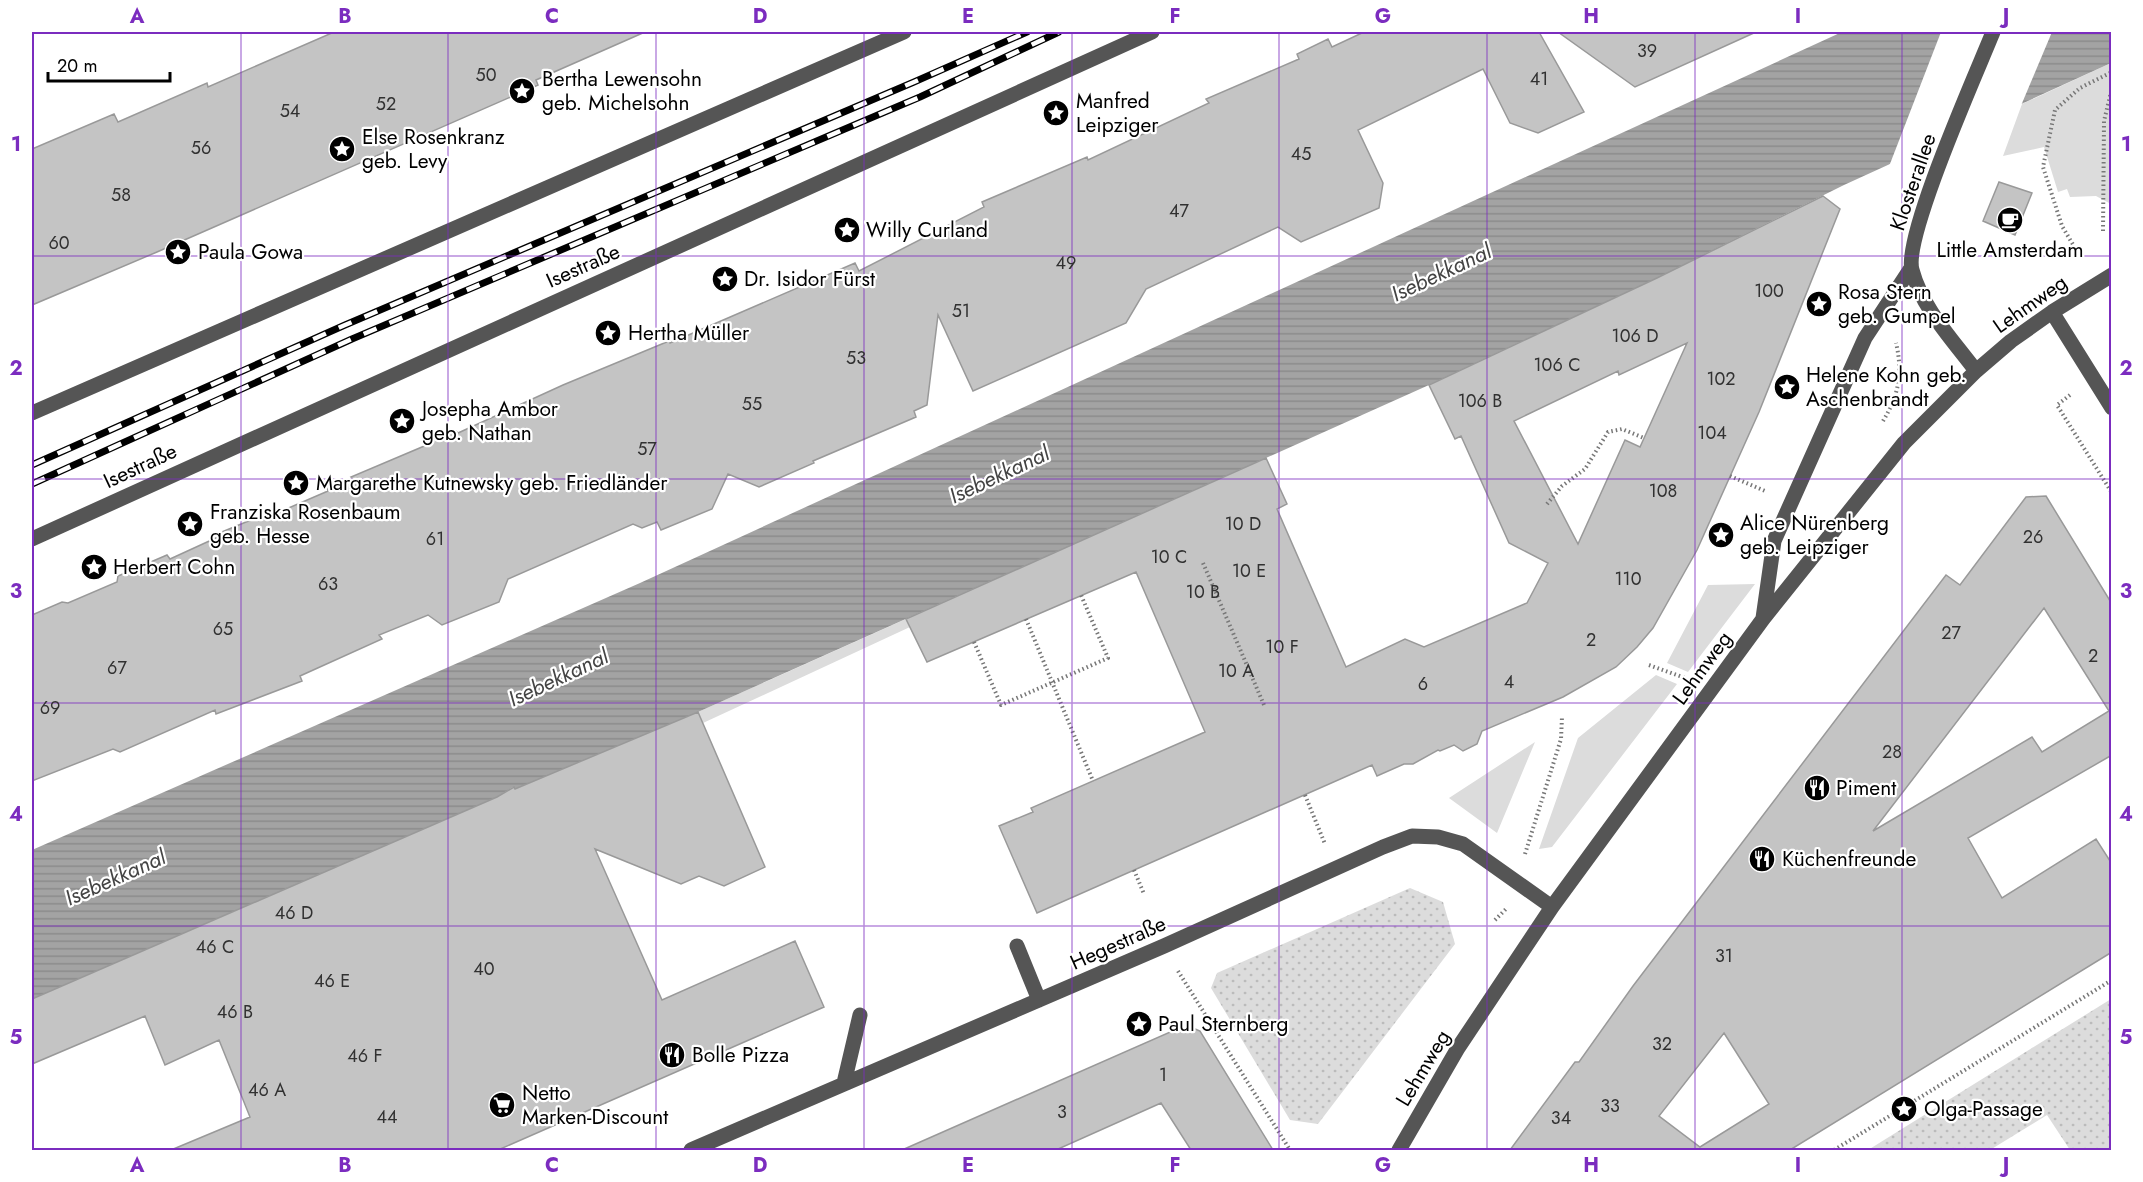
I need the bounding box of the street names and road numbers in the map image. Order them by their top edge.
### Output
street label: Klosterallee [1882,129,1944,235]
street label: Isestraße [541,236,625,296]
street label: Lehmweg [1987,268,2073,340]
street label: Isestraße [98,436,182,496]
street label: Lehmweg [1665,625,1739,711]
street label: Hegestraße [1065,908,1171,977]
street label: Lehmweg [1388,1024,1458,1112]

